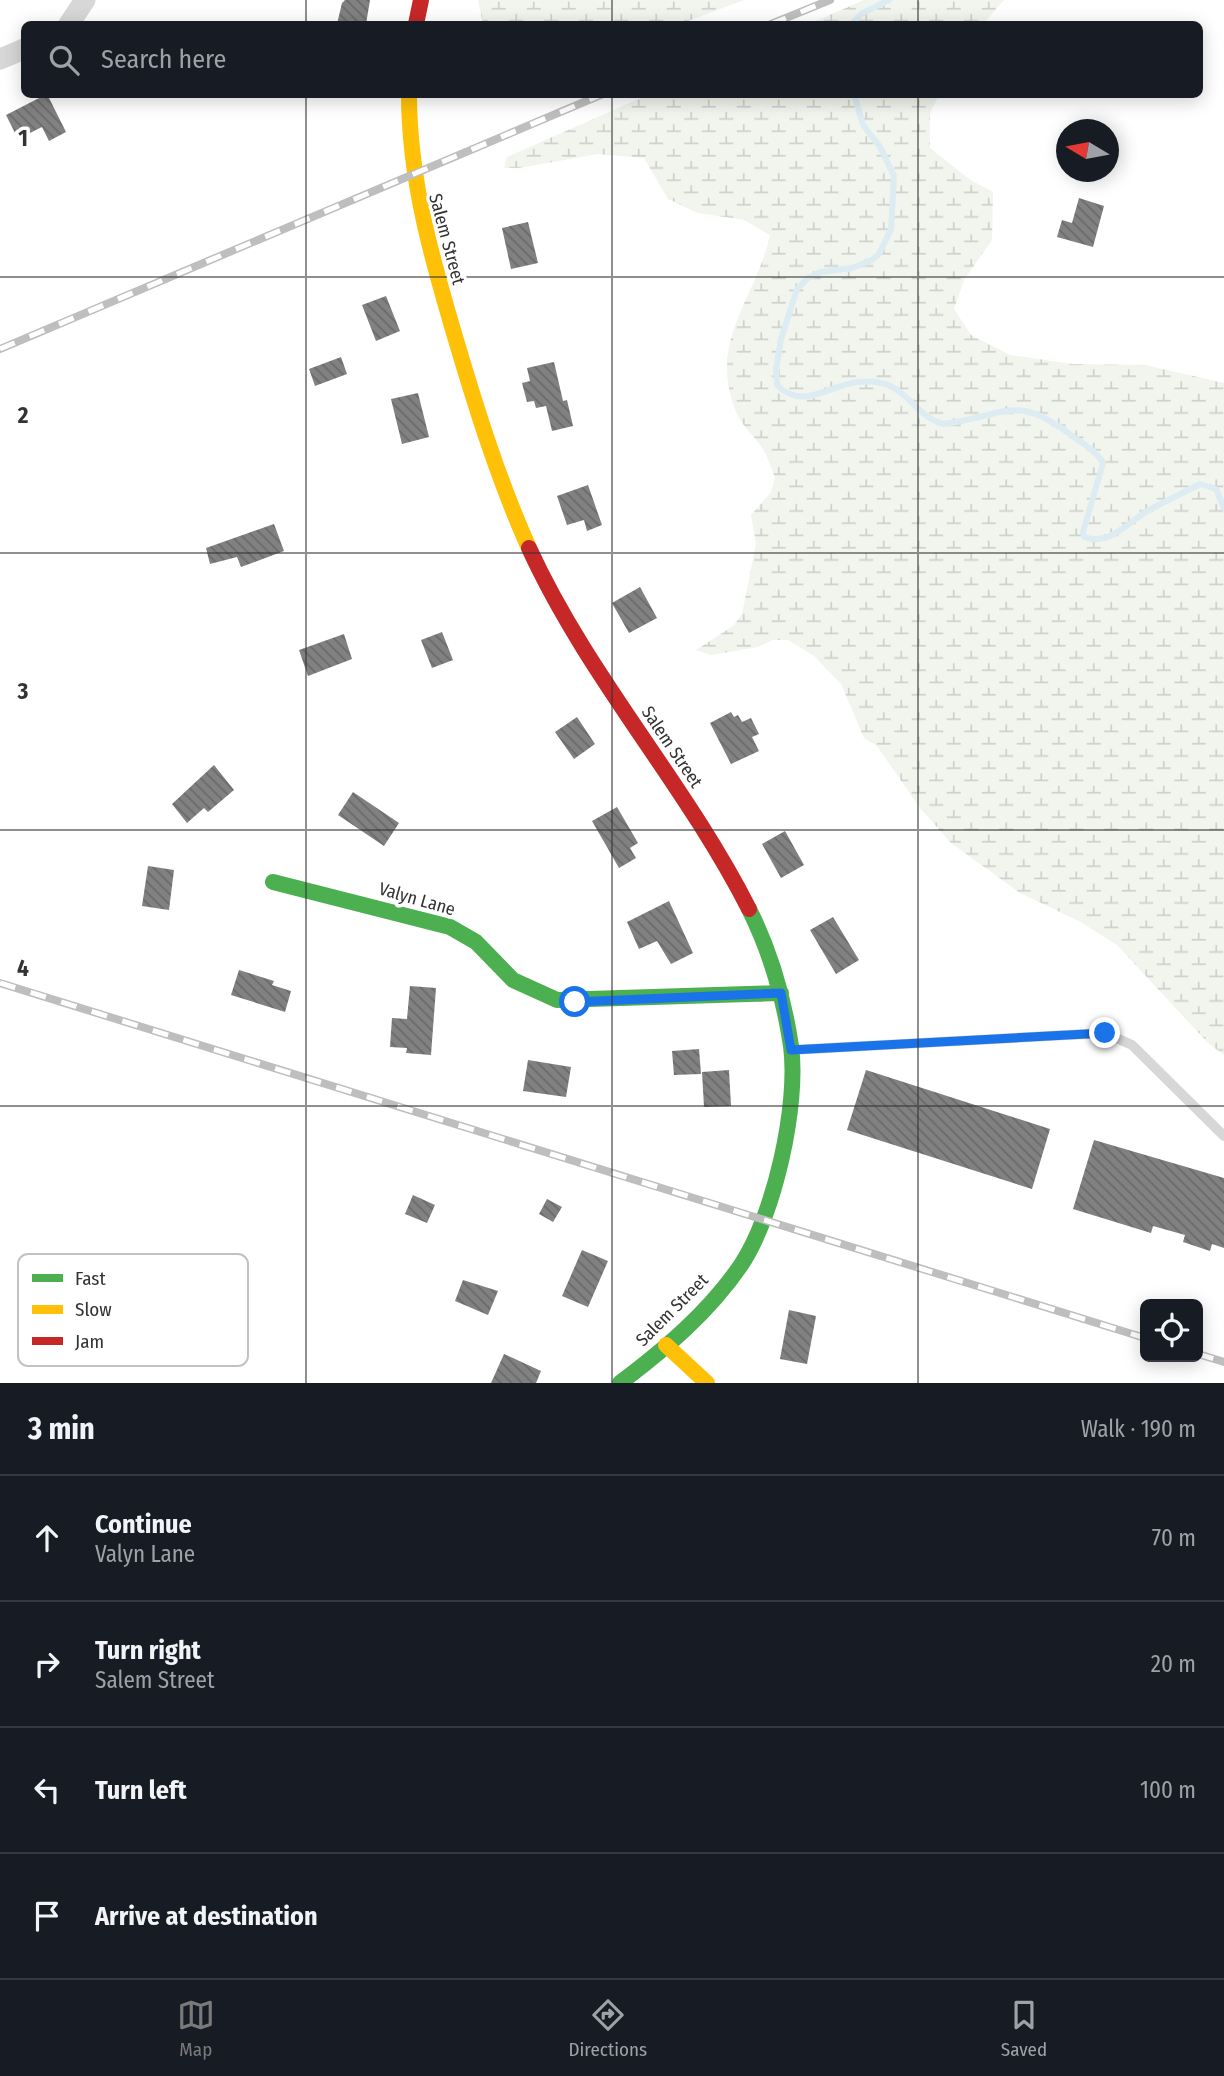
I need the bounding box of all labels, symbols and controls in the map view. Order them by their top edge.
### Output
search box [21,21,1203,98]
icon: search [45,41,83,79]
text: Search here [101,44,226,75]
north arrow [1056,119,1119,182]
text: 1 [18,124,28,152]
street label: Salem Street [424,191,470,287]
text: 2 [17,401,29,429]
text: 3 [17,677,29,705]
street label: Salem Street [637,702,707,792]
street label: Valyn Lane [376,878,458,920]
text: 4 [17,954,29,982]
route start [559,986,590,1017]
route end [1089,1017,1120,1048]
legend [18,1254,248,1366]
text: Fast [75,1267,106,1290]
street label: Salem Street [631,1269,713,1351]
text: Slow [75,1298,112,1321]
map controls [1140,1299,1203,1362]
button: locate [1140,1299,1203,1362]
text: Jam [75,1330,104,1353]
text: 3 min [28,1411,95,1447]
text: Walk · 190 m [1081,1415,1196,1443]
text: Continue [95,1509,192,1540]
icon: ahead [28,1519,66,1557]
text: 70 m [1152,1524,1196,1552]
text: Valyn Lane [95,1540,195,1568]
text: Turn right [95,1635,201,1666]
icon: right [28,1645,66,1683]
text: 20 m [1151,1650,1196,1678]
text: Salem Street [95,1666,214,1694]
icon: left [28,1771,66,1809]
text: Turn left [95,1775,187,1806]
text: 100 m [1140,1776,1196,1804]
icon: arrive [28,1897,66,1935]
text: Arrive at destination [95,1901,318,1932]
tab: Map [177,1996,215,2061]
tab: Directions [569,1996,647,2061]
tab: Saved [1001,1996,1047,2061]

